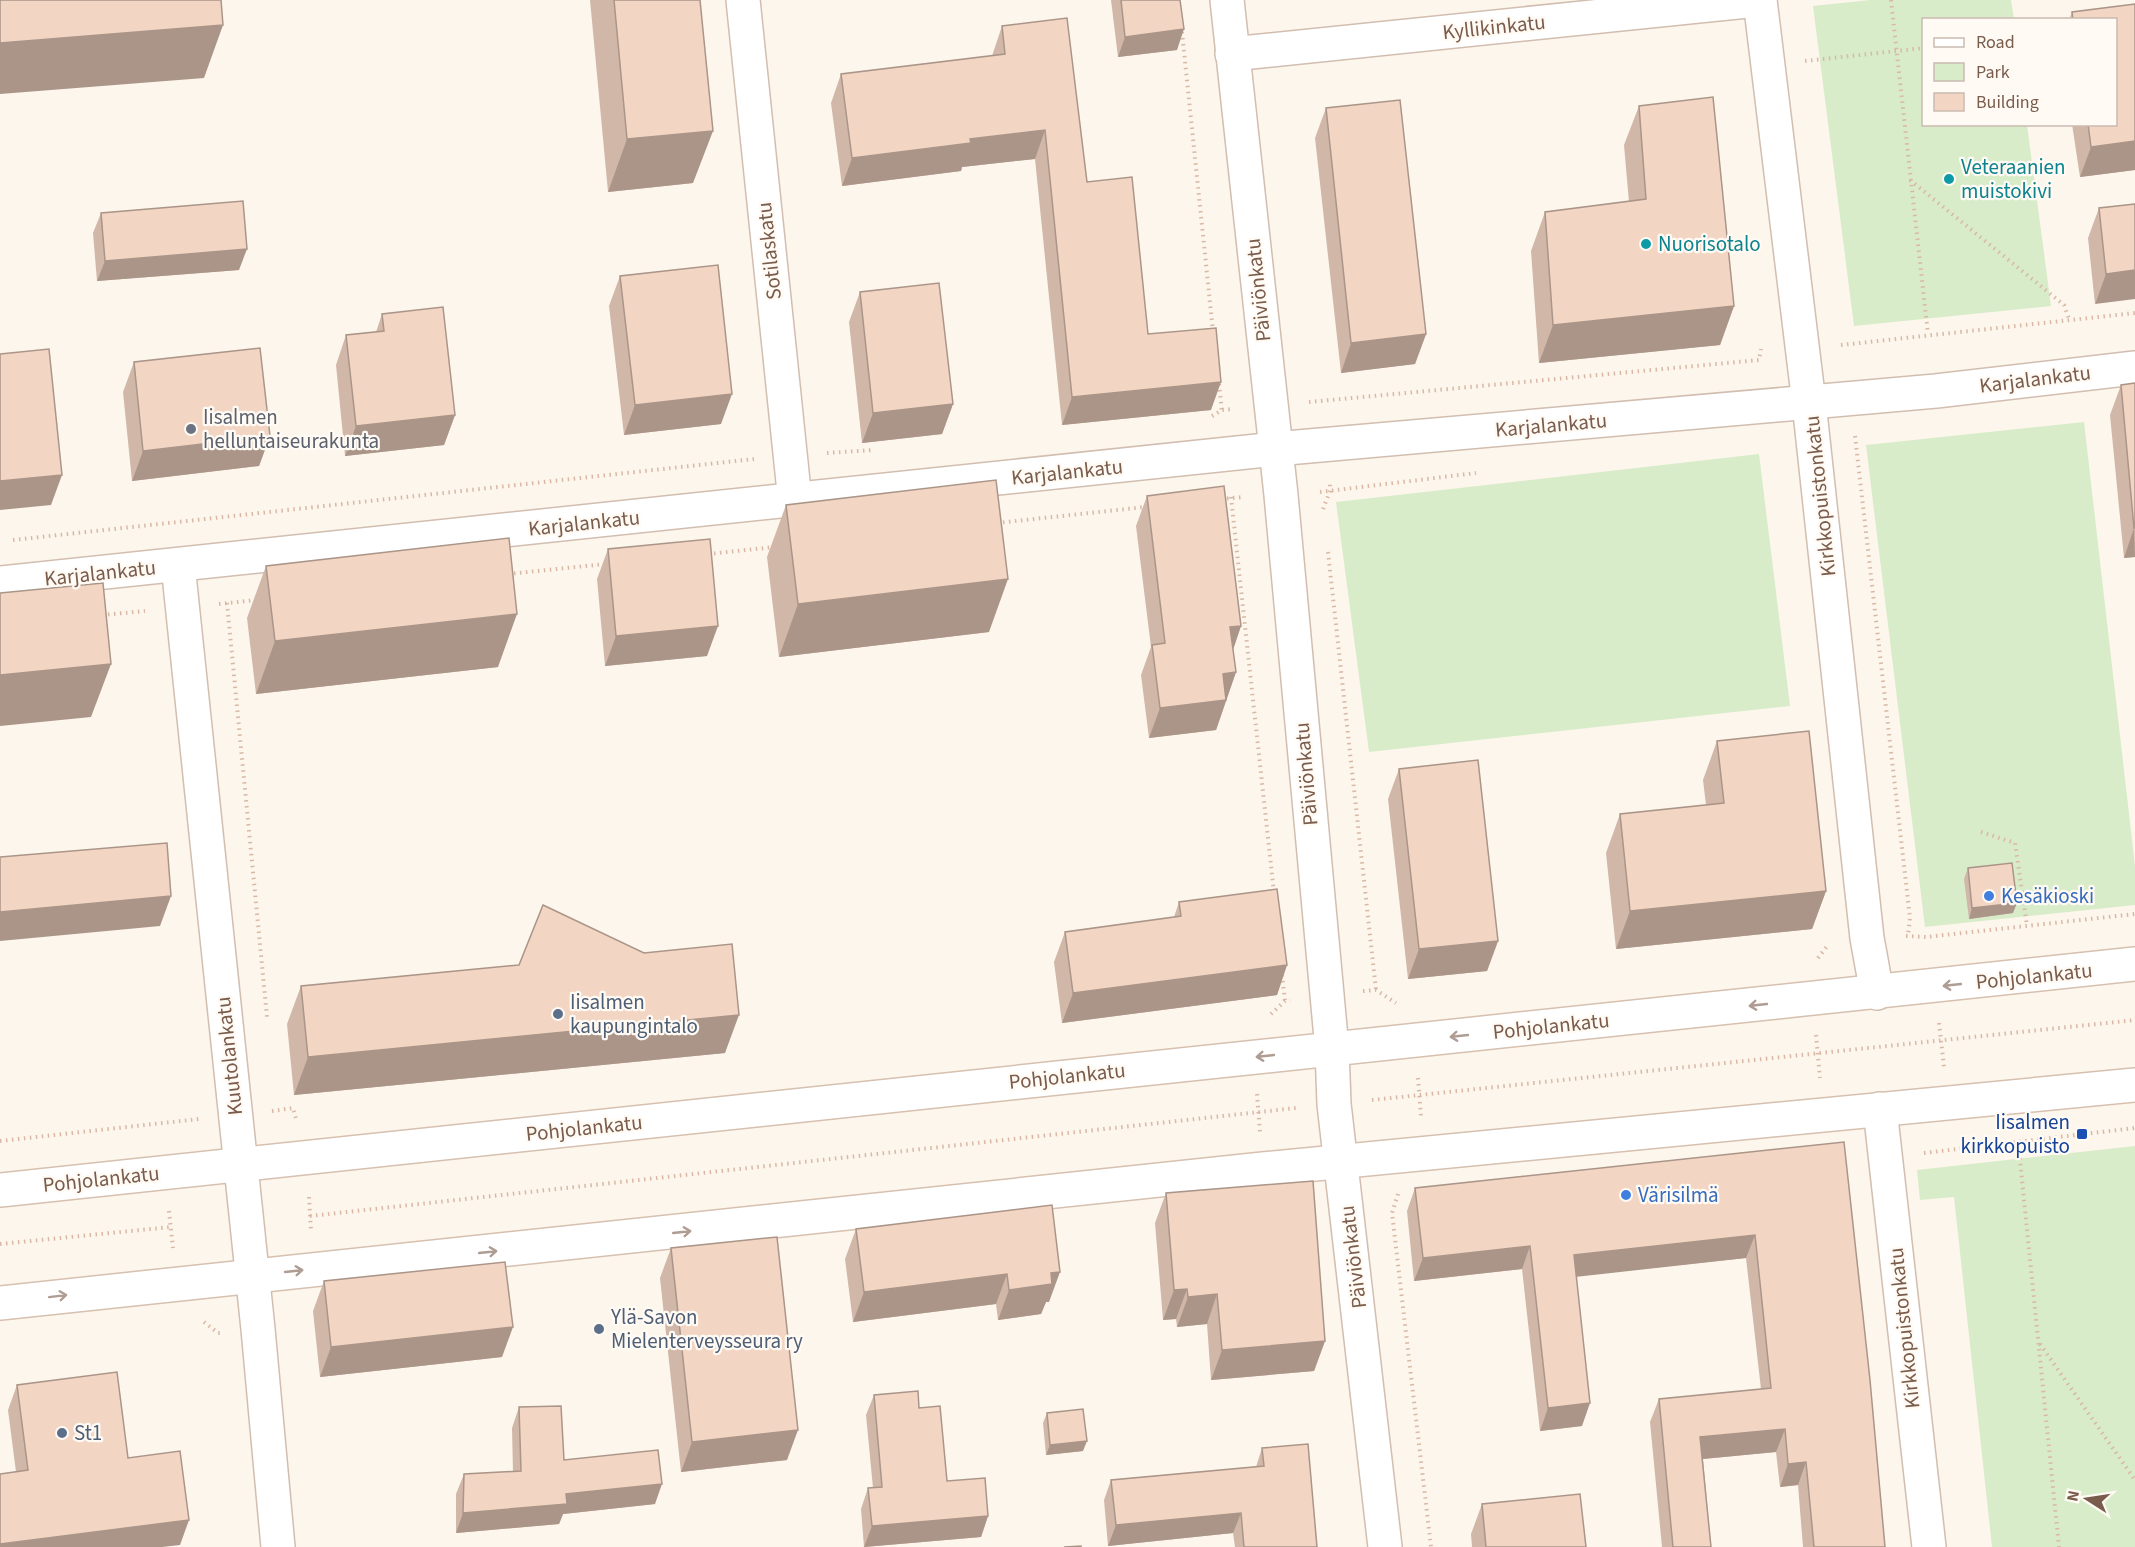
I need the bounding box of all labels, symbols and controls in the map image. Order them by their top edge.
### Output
street label: Kyllikinkatu [1441,7,1547,47]
legend [1922,18,2117,126]
text: Road [1976,30,2015,55]
text: Park [1976,60,2010,85]
text: Building [1976,90,2039,115]
place label: Veteraanien muistokivi [1961,152,2065,206]
marker: Veteraanien muistokivi [1942,172,1956,186]
street label: Sotilaskatu [749,201,789,301]
place label: Nuorisotalo [1658,229,1761,259]
street label: Päiviönkatu [1238,237,1278,343]
marker: Nuorisotalo [1639,237,1653,251]
street label: Karjalankatu [1977,357,2093,401]
place label: Iisalmen helluntaiseurakunta [203,402,379,456]
street label: Karjalankatu [1494,405,1608,445]
street label: Kirkkopuistonkatu [1797,414,1843,578]
marker: Iisalmen helluntaiseurakunta [184,422,198,436]
street label: Karjalankatu [1010,451,1124,493]
street label: Karjalankatu [527,502,641,544]
street label: Karjalankatu [43,552,157,594]
street label: Päiviönkatu [1287,721,1325,827]
place label: Kesäkioski [2001,881,2094,911]
marker: Kesäkioski [1982,889,1996,903]
street label: Pohjolankatu [1974,955,2094,997]
one-way arrow [1942,979,1962,990]
place label: Iisalmen kaupungintalo [570,987,698,1041]
street label: Kuutolankatu [208,995,250,1117]
one-way arrow [1748,1000,1768,1011]
street label: Pohjolankatu [1491,1005,1611,1047]
marker: Iisalmen kaupungintalo [551,1007,565,1021]
one-way arrow [1450,1031,1470,1042]
one-way arrow [1256,1051,1276,1062]
street label: Pohjolankatu [1007,1055,1127,1097]
street label: Pohjolankatu [524,1107,644,1149]
place label: Iisalmen kirkkopuisto [1961,1107,2070,1161]
marker: Iisalmen kirkkopuisto [2075,1127,2089,1141]
street label: Pohjolankatu [41,1158,161,1200]
place label: Värisilmä [1638,1180,1719,1210]
marker: Värisilmä [1619,1188,1633,1202]
street label: Päiviönkatu [1332,1204,1374,1310]
one-way arrow [671,1226,691,1237]
one-way arrow [477,1246,497,1257]
street label: Kirkkopuistonkatu [1881,1246,1927,1410]
one-way arrow [283,1265,303,1276]
one-way arrow [48,1290,68,1301]
place label: Ylä-Savon Mielenterveysseura ry [610,1302,803,1356]
marker: Ylä-Savon Mielenterveysseura ry [592,1322,606,1336]
place label: St1 [74,1418,102,1448]
marker: St1 [55,1426,69,1440]
north arrow [2057,1469,2117,1529]
text: N [2061,1489,2085,1504]

